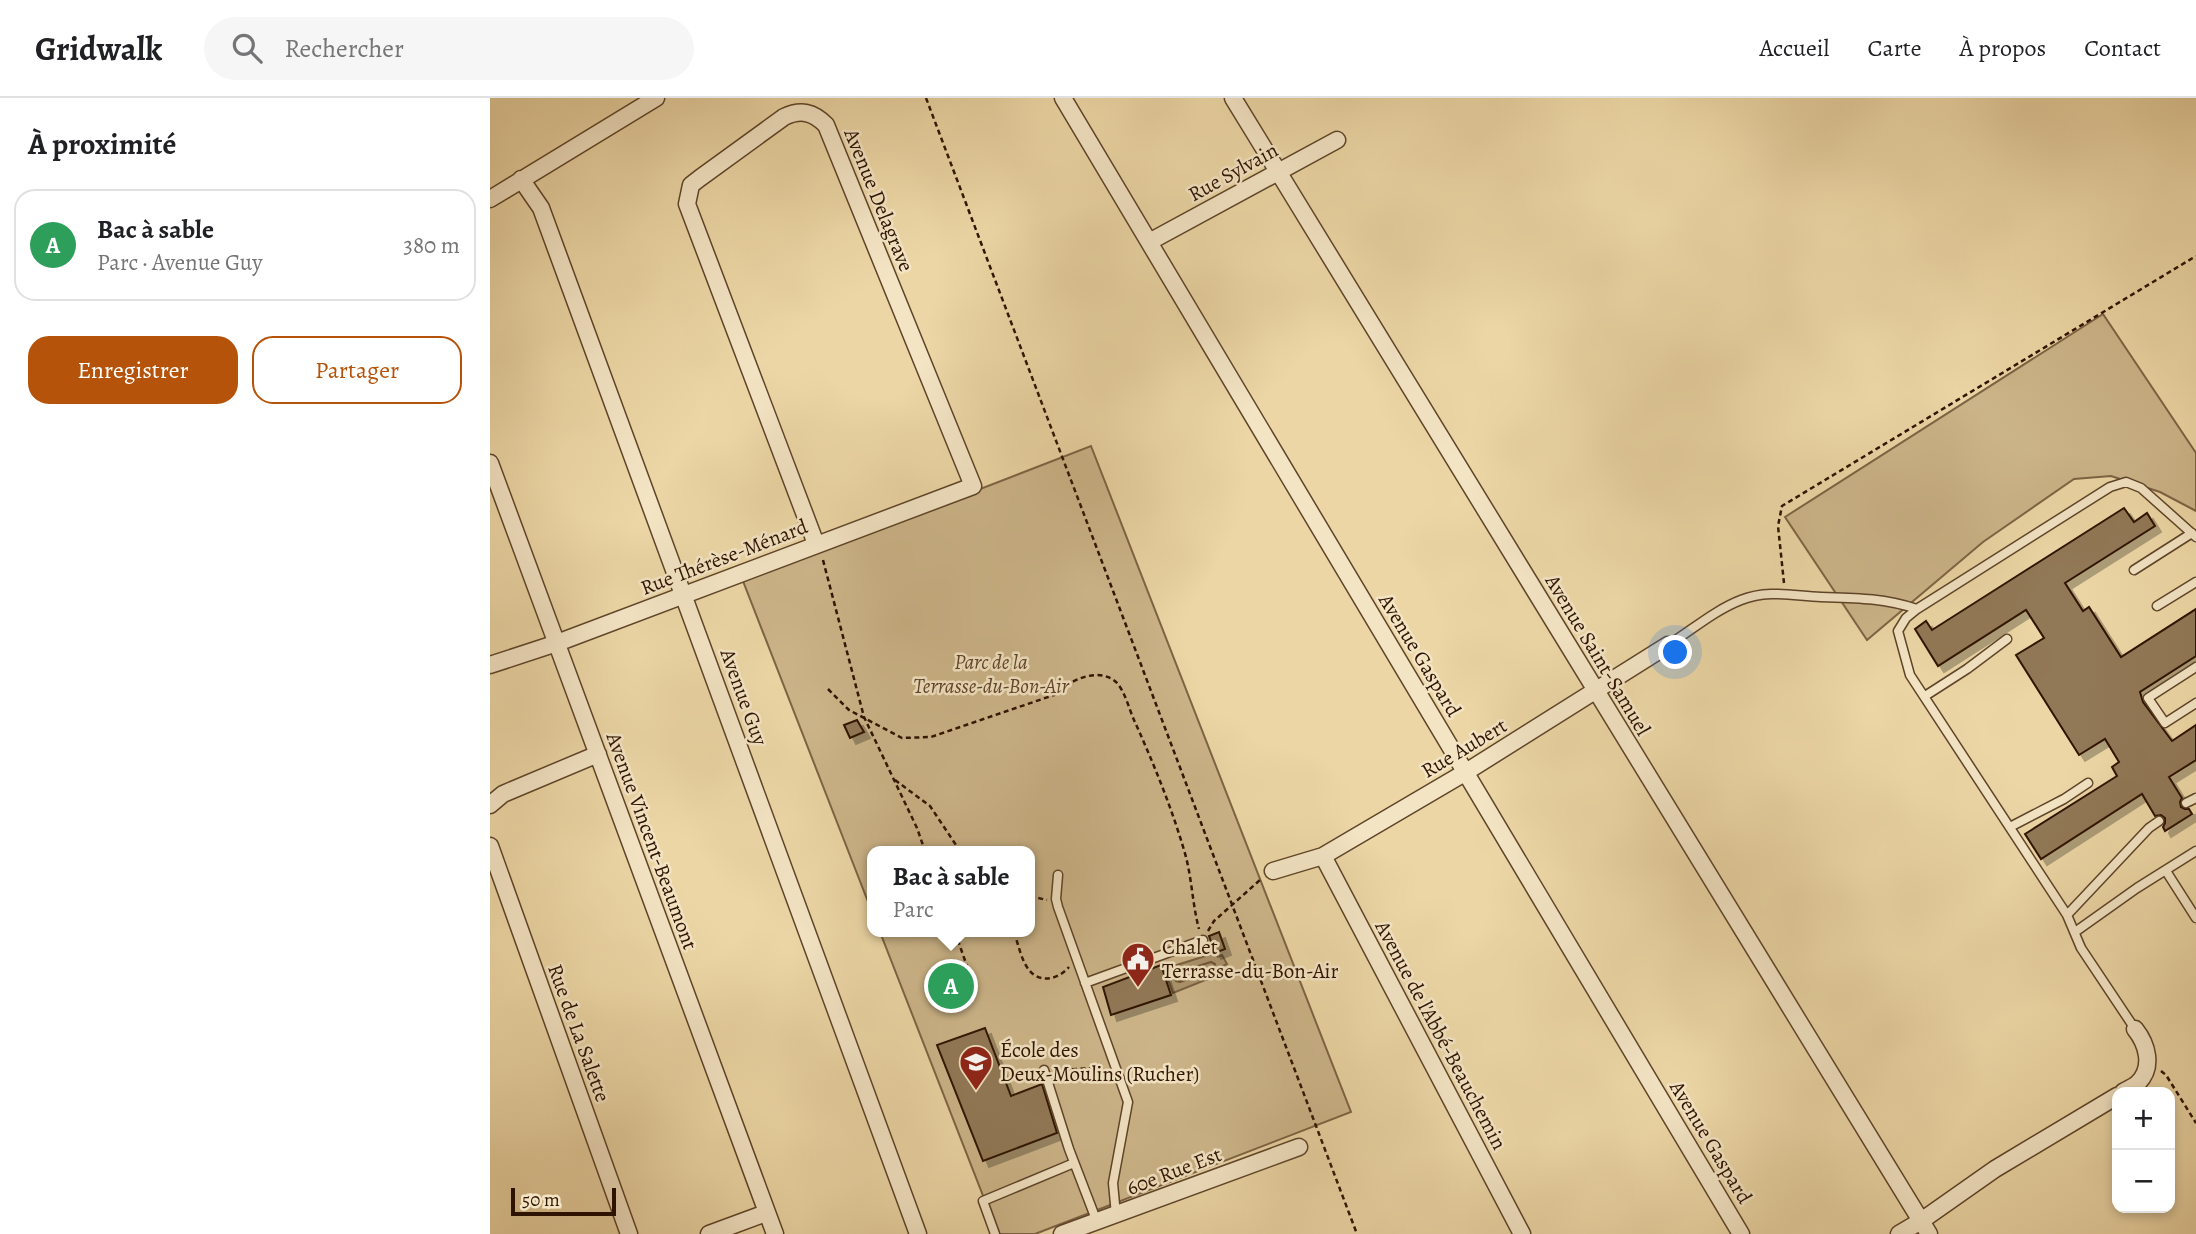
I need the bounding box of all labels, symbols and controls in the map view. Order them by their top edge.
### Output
search box [204,17,694,80]
text: Gridwalk [35,26,162,71]
icon: search [228,29,266,67]
text: Rechercher [284,31,404,66]
text: Accueil [1759,32,1829,64]
text: Carte [1867,32,1922,64]
text: À propos [1960,32,2046,64]
text: Contact [2084,32,2161,64]
street label: Avenue Delagrave [837,123,920,276]
text: À proximité [28,124,176,164]
street label: Rue Sylvain [1183,136,1283,208]
text: Bac à sable [97,212,214,247]
text: A [46,230,60,261]
text: 380 m [403,230,460,261]
text: Parc · Avenue Guy [97,247,263,278]
button: Enregistrer [28,336,238,404]
button: Partager [252,336,462,404]
street label: Rue Thérèse-Ménard [636,512,812,602]
street label: Avenue Saint-Samuel [1538,568,1657,741]
street label: Avenue Gaspard [1372,587,1468,722]
your location [1658,635,1692,669]
street label: Avenue Guy [713,644,775,750]
park label: Parc de la Terrasse-du-Bon-Air [913,648,1070,700]
street label: Rue Aubert [1416,711,1512,785]
street label: Avenue Vincent-Beaumont [599,728,704,954]
popup [867,846,1035,937]
text: Bac à sable [893,859,1009,894]
text: Parc [893,894,934,925]
street label: Avenue de l'Abbé-Beauchemin [1368,915,1513,1154]
place label: Chalet Terrasse-du-Bon-Air [1162,933,1339,985]
public building icon: Chalet Terrasse-du-Bon-Air [1119,940,1157,989]
street label: Rue de La Salette [541,960,617,1106]
pin: A [928,960,974,1012]
place label: École des Deux-Moulins (Rucher) [1000,1036,1199,1088]
school or university icon: École des Deux-Moulins (Rucher) [957,1043,995,1092]
street label: Avenue Gaspard [1663,1074,1759,1209]
map controls [2112,1087,2175,1213]
button: + [2112,1087,2175,1150]
street label: 60e Rue Est [1123,1140,1225,1202]
button: − [2112,1150,2175,1213]
scale bar [511,1185,616,1217]
text: 50 m [522,1187,560,1213]

